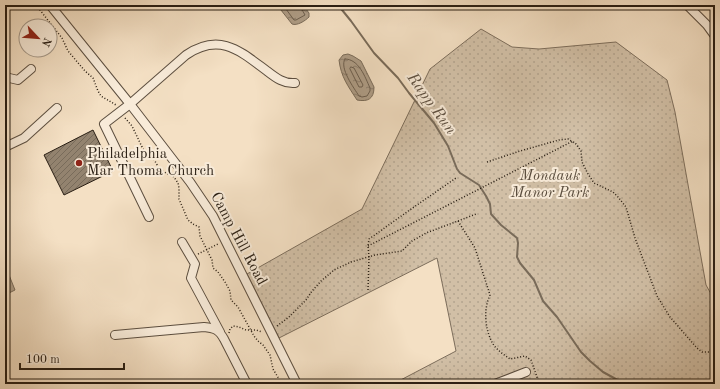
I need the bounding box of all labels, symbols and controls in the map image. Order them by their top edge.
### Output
north arrow [18,18,58,58]
text: N [39,36,52,48]
water label: Rapp Run [403,69,459,138]
place label: Philadelphia Mar Thoma Church [87,147,214,179]
marker: Philadelphia Mar Thoma Church [74,158,84,168]
park label: Mondauk Manor Park [510,169,589,201]
street label: Camp Hill Road [207,190,269,288]
scale bar [20,345,124,371]
text: 100 m [26,354,60,366]

